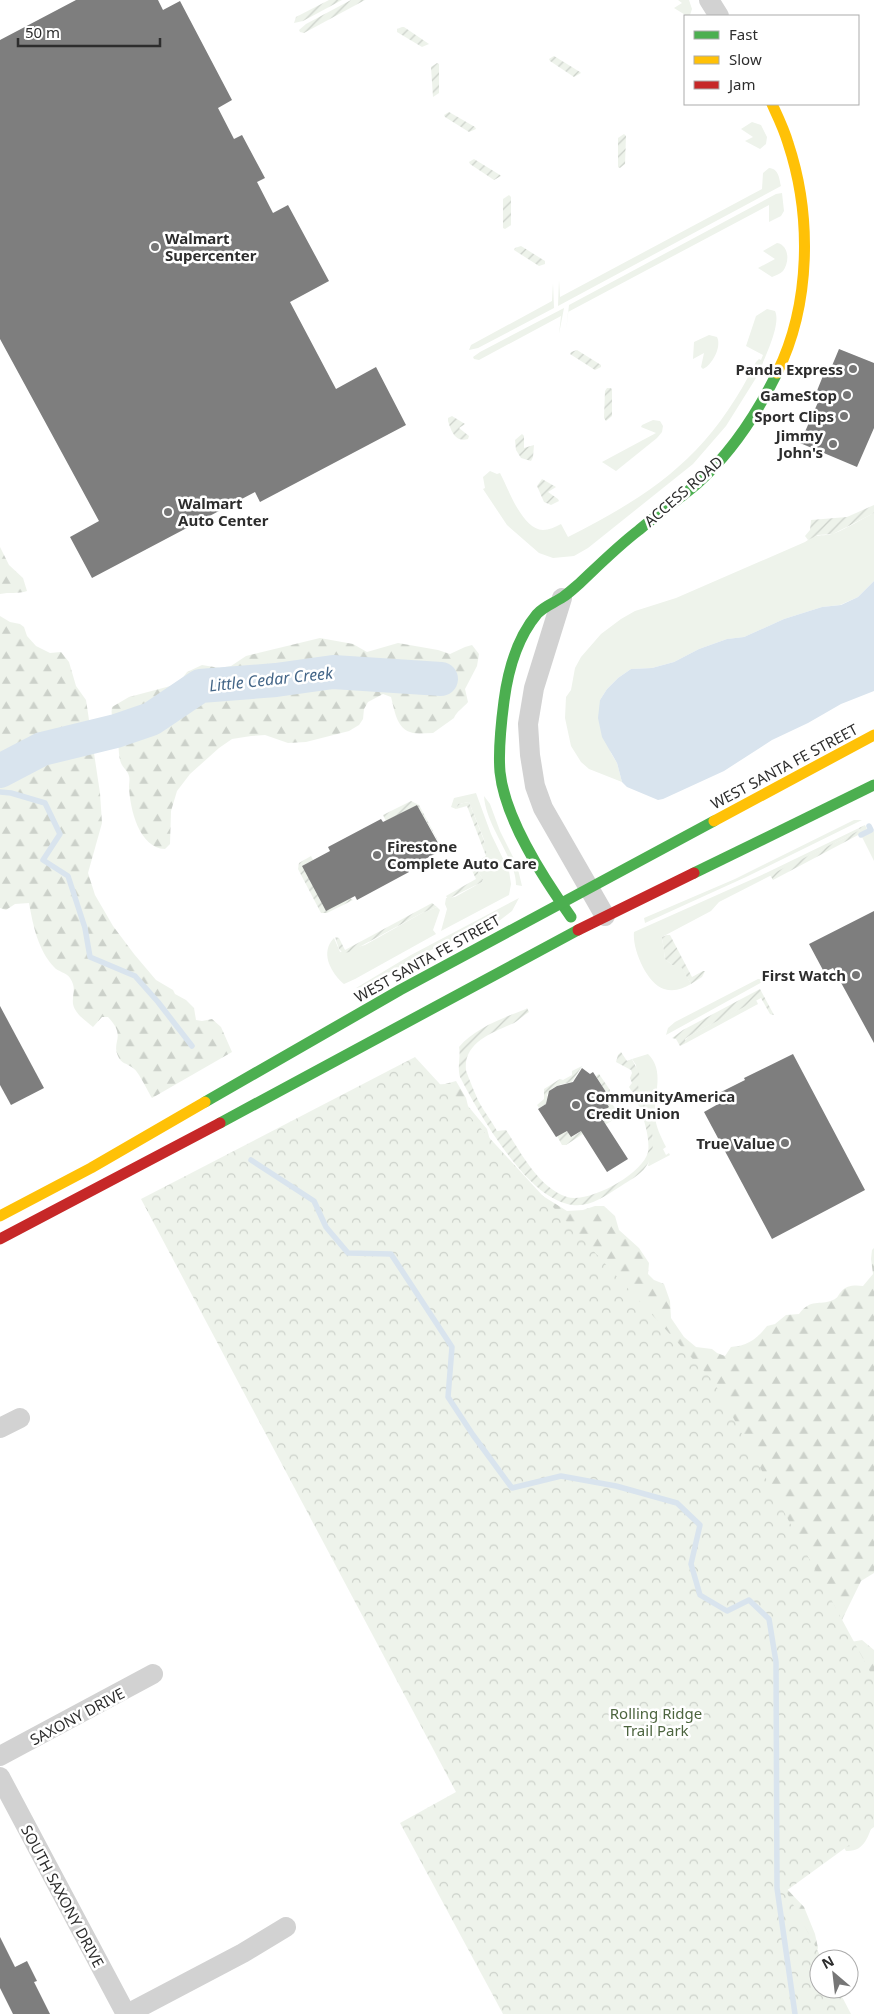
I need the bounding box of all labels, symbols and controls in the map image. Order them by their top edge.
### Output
scale bar [18,15,160,47]
legend [684,15,859,105]
text: 50 m [25,22,60,42]
text: Fast [729,24,758,44]
text: Slow [729,49,762,69]
text: Jam [727,74,756,94]
place label: Walmart Supercenter [165,228,257,265]
marker: Walmart Supercenter [149,241,161,253]
place label: Panda Express [736,359,843,379]
marker: Panda Express [847,363,859,375]
place label: GameStop [760,385,837,405]
marker: GameStop [841,389,853,401]
place label: Sport Clips [754,406,834,426]
marker: Sport Clips [838,410,850,422]
place label: Jimmy John's [774,425,823,462]
marker: Jimmy John's [827,438,839,450]
street label: ACCESS ROAD [639,451,727,531]
place label: Walmart Auto Center [178,493,269,530]
marker: Walmart Auto Center [162,506,174,518]
water label: Little Cedar Creek [208,661,335,696]
street label: WEST SANTA FE STREET [707,718,862,813]
place label: Firestone Complete Auto Care [387,836,537,873]
marker: Firestone Complete Auto Care [371,849,383,861]
street label: WEST SANTA FE STREET [351,909,504,1006]
place label: First Watch [761,965,846,985]
marker: First Watch [850,969,862,981]
place label: CommunityAmerica Credit Union [586,1086,735,1123]
marker: CommunityAmerica Credit Union [570,1099,582,1111]
place label: True Value [696,1133,775,1153]
marker: True Value [779,1137,791,1149]
street label: SAXONY DRIVE [26,1683,128,1749]
park label: Rolling Ridge Trail Park [610,1703,702,1740]
street label: SOUTH SAXONY DRIVE [17,1821,109,1971]
north arrow [809,1949,859,1999]
text: N [818,1951,837,1973]

